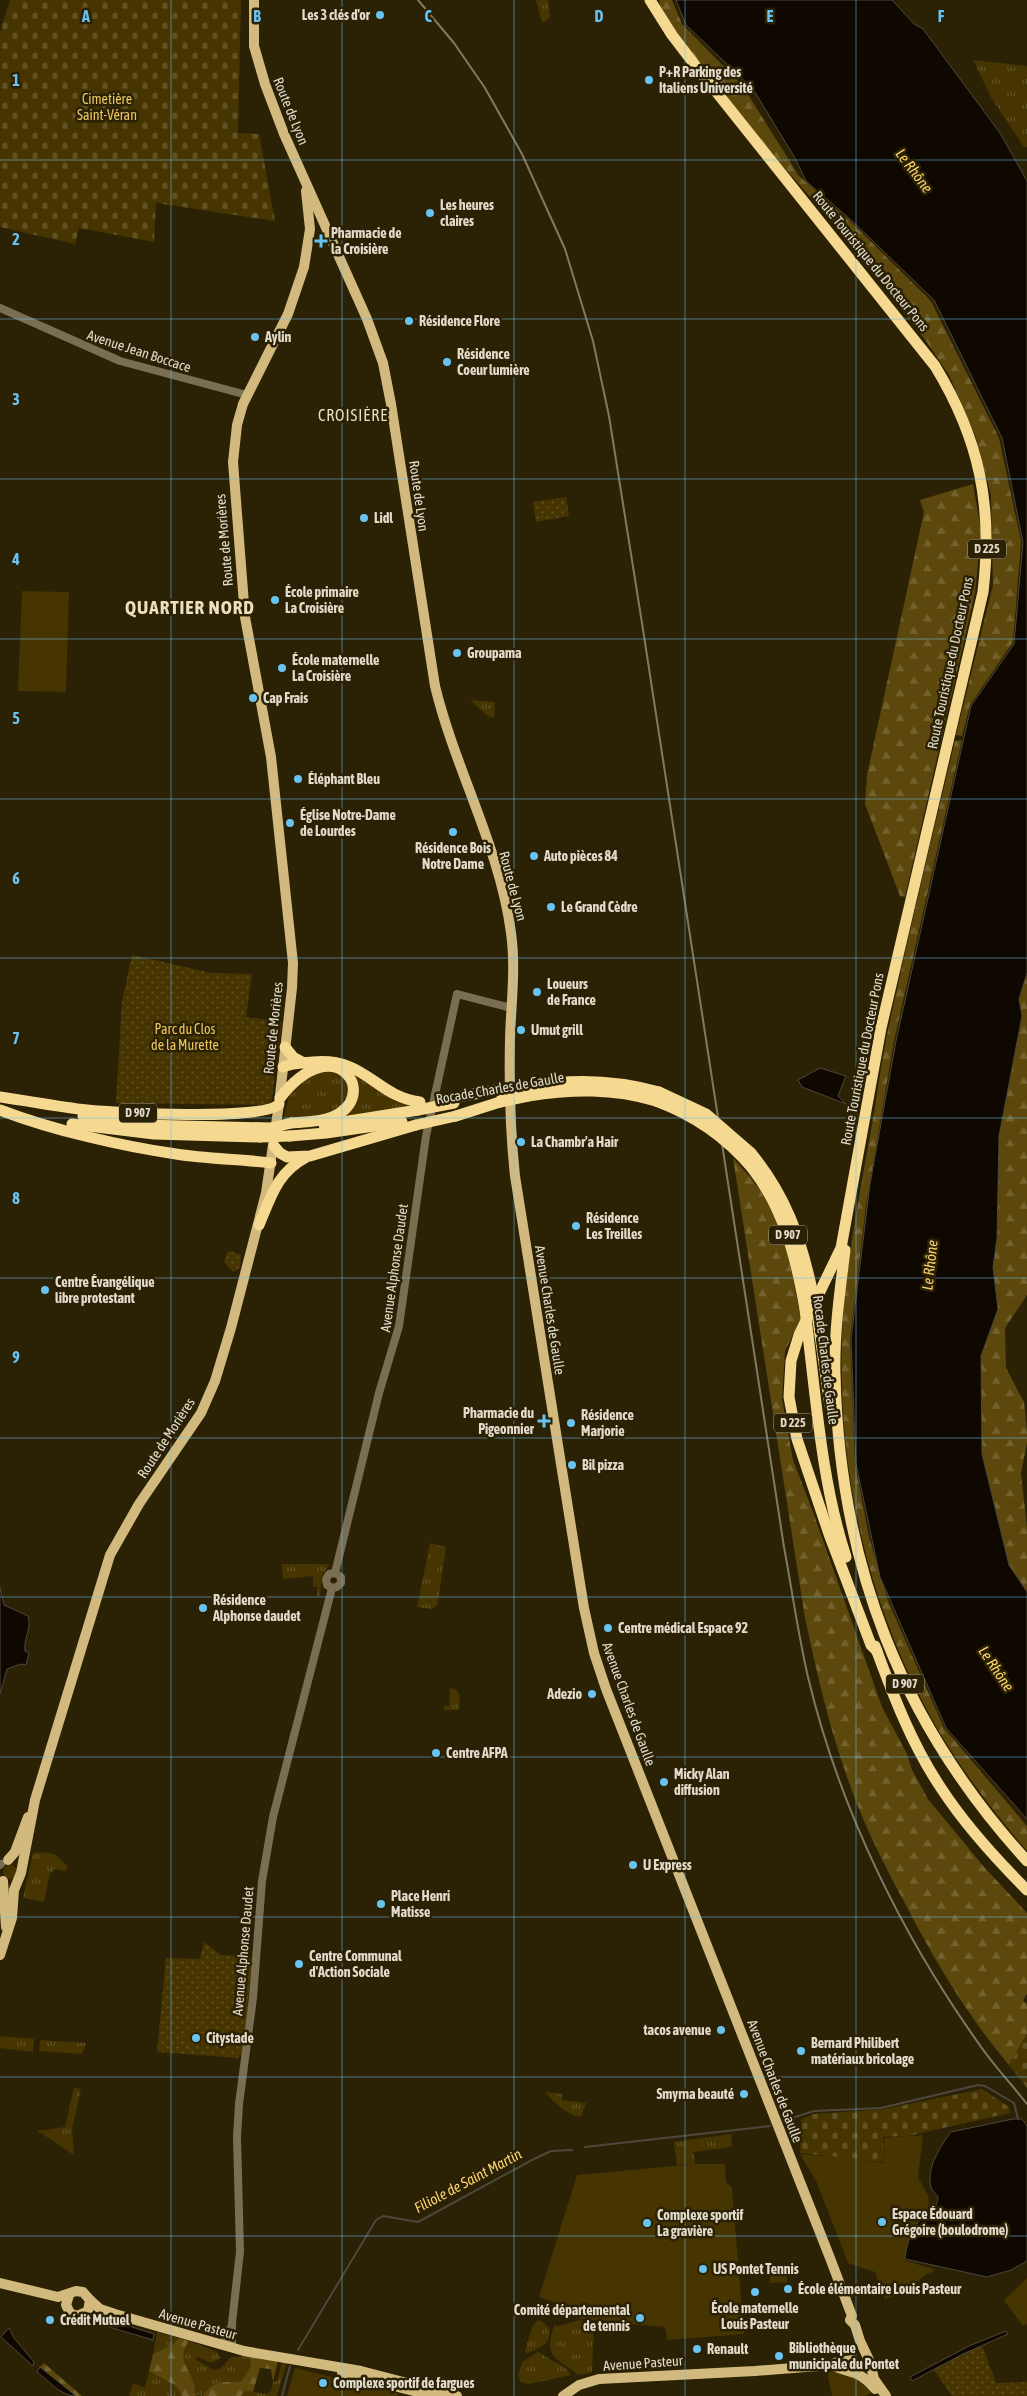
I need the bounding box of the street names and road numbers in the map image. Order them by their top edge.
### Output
street label: Route de Lyon [270,75,312,147]
street label: Route Touristique du Docteur Pons [810,188,932,334]
street label: Avenue Jean Boccace [85,327,193,375]
street label: Route de Lyon [406,460,432,532]
street label: Route de Morières [212,493,236,587]
road number: D 225 [968,540,1006,558]
street label: Route Touristique du Docteur Pons [924,576,976,750]
street label: Route de Lyon [496,849,530,923]
street label: Route Touristique du Docteur Pons [837,971,887,1147]
street label: Route de Morières [260,981,286,1075]
street label: Rocade Charles de Gaulle [435,1069,565,1107]
road number: D 907 [119,1104,157,1122]
street label: Avenue Alphonse Daudet [377,1203,411,1333]
road number: D 907 [769,1226,807,1244]
street label: Avenue Charles de Gaulle [532,1244,568,1376]
street label: Rocade Charles de Gaulle [810,1295,842,1425]
street label: Route de Morières [134,1395,198,1481]
road number: D 225 [774,1414,812,1432]
street label: Avenue Charles de Gaulle [599,1640,659,1768]
road number: D 907 [886,1675,924,1694]
street label: Avenue Alphonse Daudet [229,1886,257,2016]
street label: Avenue Charles de Gaulle [744,2017,806,2145]
street label: Avenue Pasteur [157,2305,239,2343]
street label: Avenue Pasteur [603,2352,684,2374]

